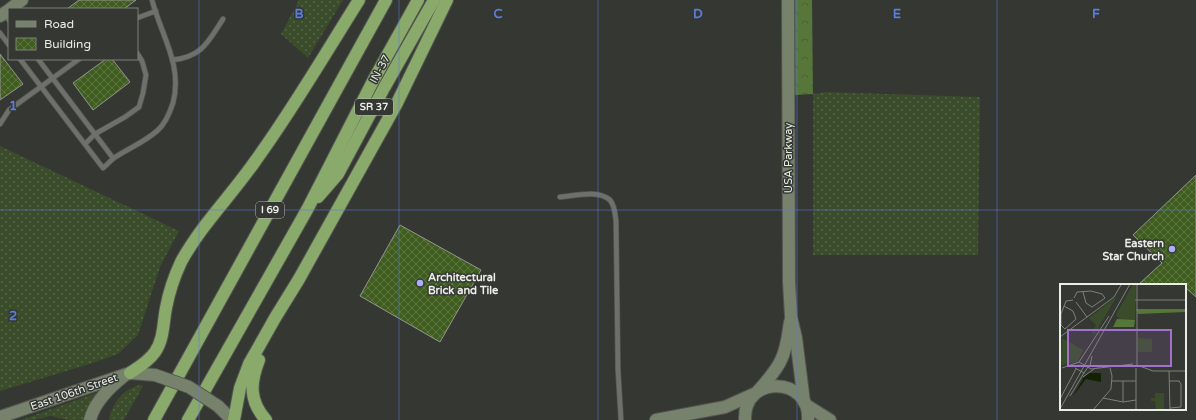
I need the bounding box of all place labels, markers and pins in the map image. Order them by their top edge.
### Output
place label: Eastern Star Church [1102,237,1164,263]
marker: Eastern Star Church [1167,244,1177,254]
place label: Architectural Brick and Tile [428,271,499,297]
marker: Architectural Brick and Tile [415,278,425,288]

